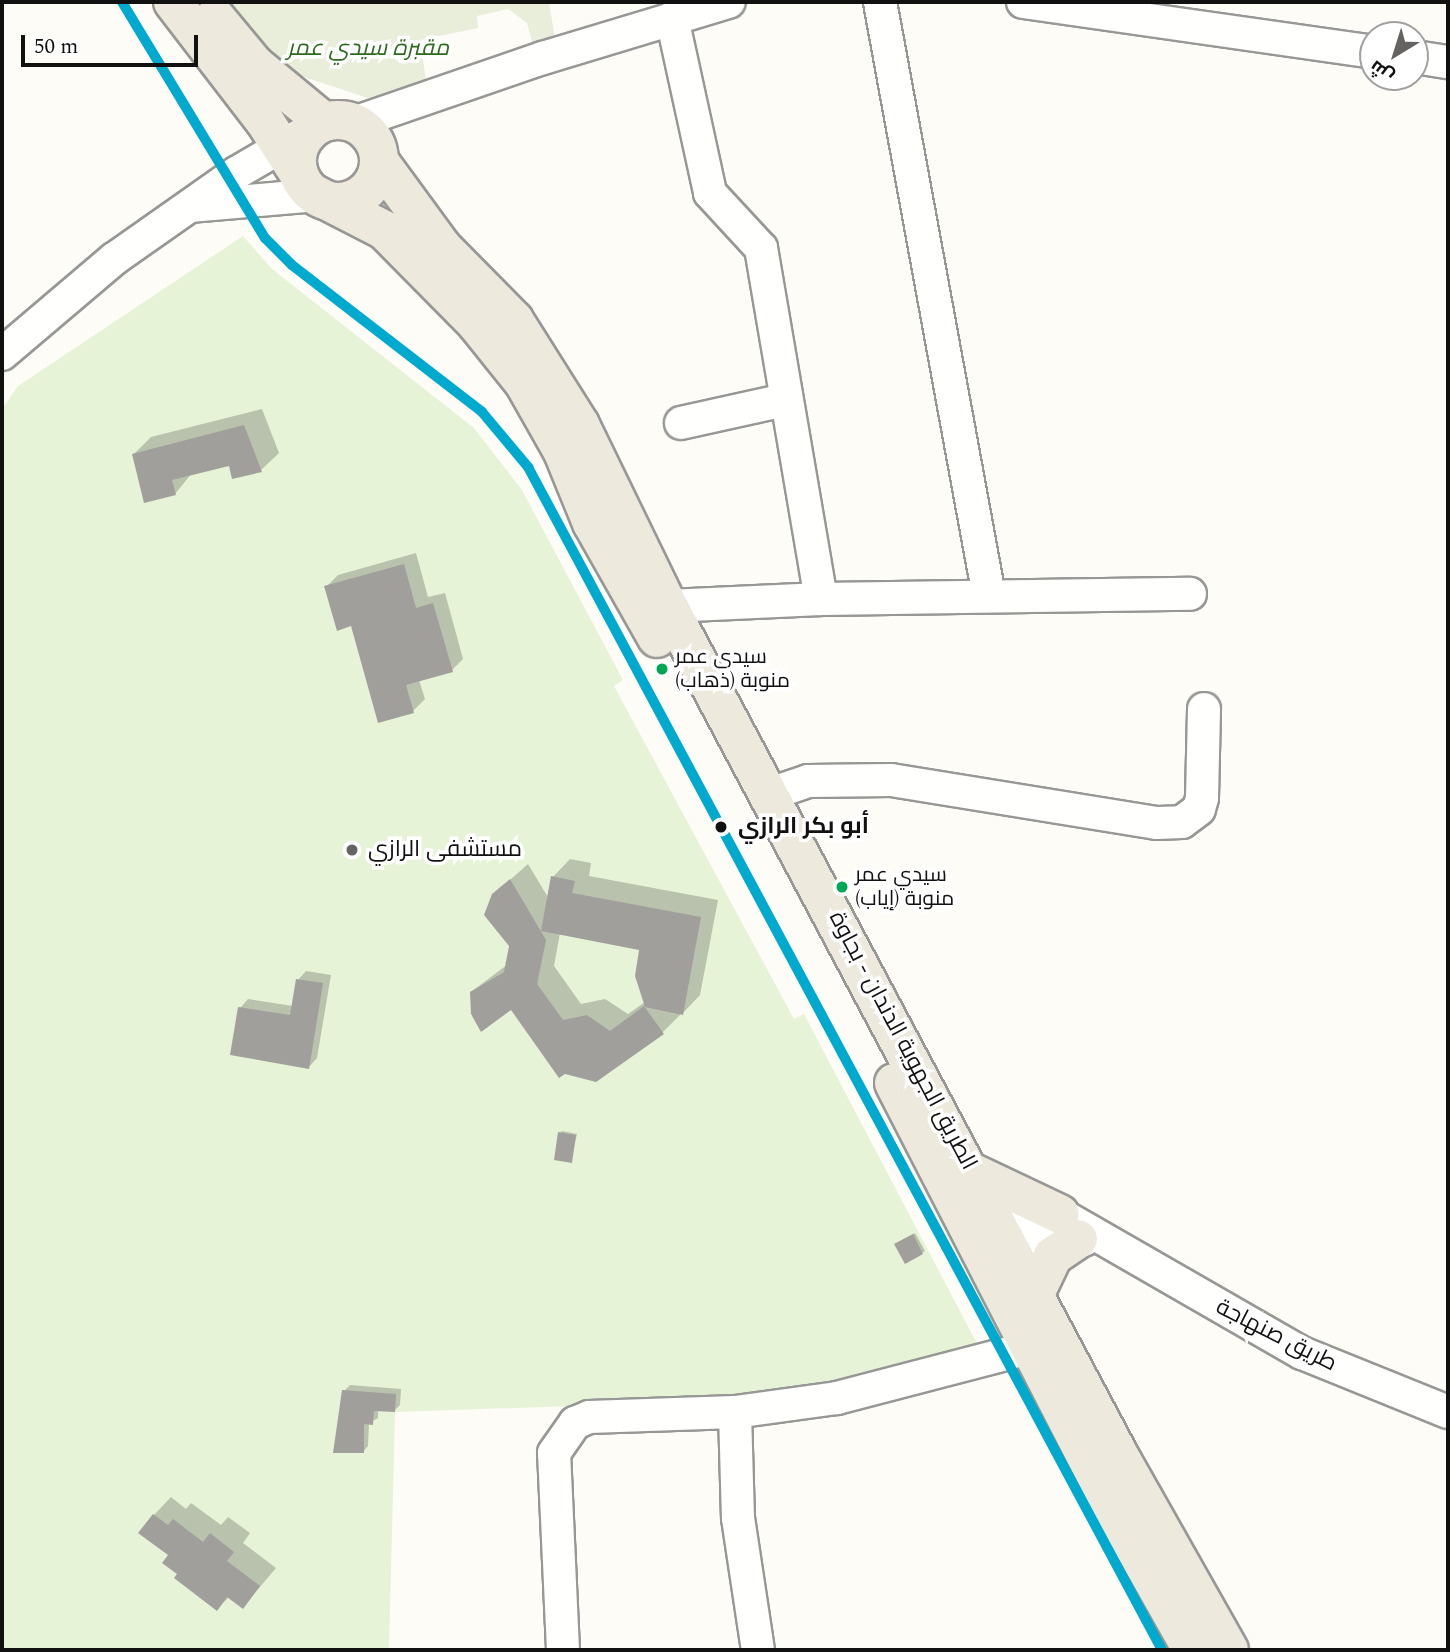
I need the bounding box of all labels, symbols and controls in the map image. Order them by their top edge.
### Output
scale bar [24,21,201,65]
north arrow [1359,21,1429,91]
text: 50 m [34,31,78,63]
park label: مقبرة سيدي عمر [287,35,449,63]
text: ش [1363,52,1401,90]
place label: سيدي عمر منوبة (ذهاب) [675,644,790,694]
marker: سيدي عمر منوبة (ذهاب) [655,662,669,676]
place label: أبو بكر الرازي [738,813,869,841]
marker: أبو بكر الرازي [710,816,732,838]
place label: مستشفى الرازي [368,836,522,864]
marker: مستشفى الرازي [342,840,362,860]
place label: سيدي عمر منوبة (إياب) [855,862,954,912]
marker: سيدي عمر منوبة (إياب) [835,880,849,894]
street label: الطريق الجهوية الدندان - بجاوة [822,907,982,1175]
street label: طريق صنهاجة [1211,1294,1341,1378]

